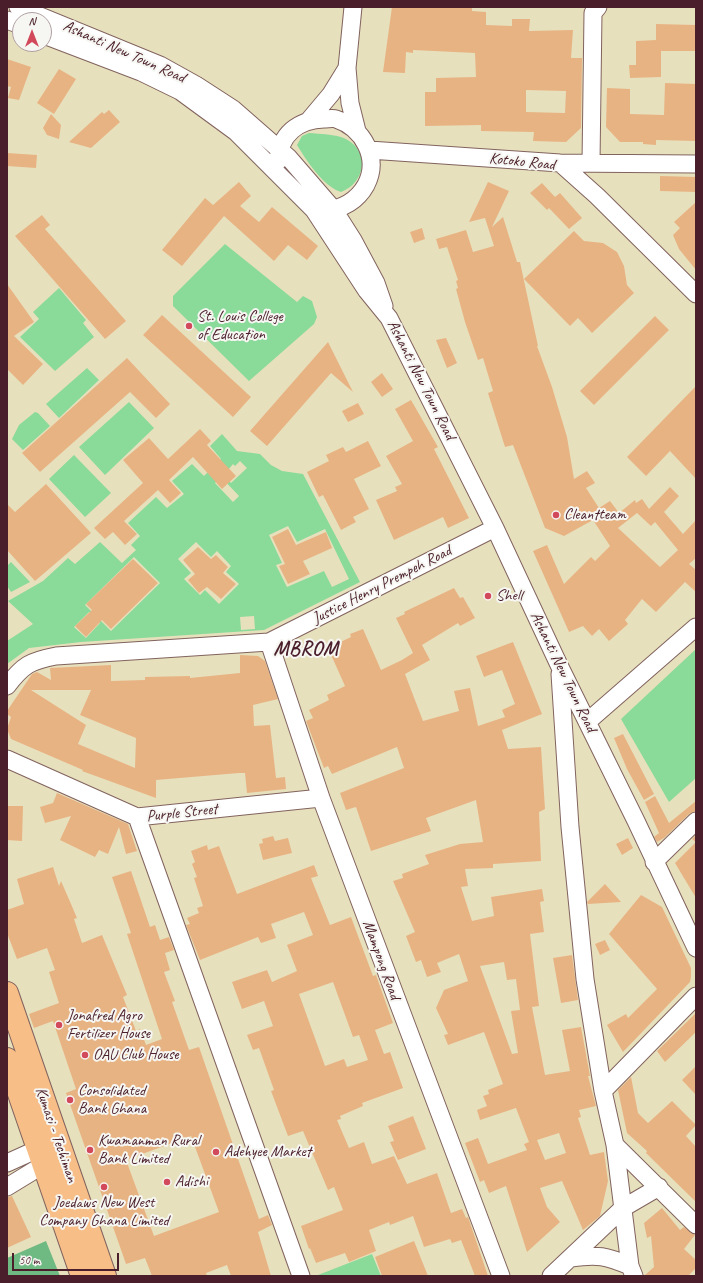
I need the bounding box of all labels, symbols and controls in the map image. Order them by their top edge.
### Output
north arrow [12,12,52,52]
text: N [29,14,35,28]
street label: Ashanti New Town Road [60,16,188,88]
street label: Kotoko Road [488,149,556,175]
place label: St. Louis College of Education [197,307,283,345]
street label: Ashanti New Town Road [383,317,459,443]
marker: St. Louis College of Education [184,321,194,331]
place label: Cleantteam [564,505,626,525]
marker: Cleantteam [551,510,561,520]
street label: Justice Henry Prempeh Road [309,542,455,628]
place label: Shell [496,586,522,606]
marker: Shell [483,591,493,601]
street label: Ashanti New Town Road [526,609,600,735]
district label: MBROM [274,638,338,662]
street label: Purple Street [146,800,218,826]
street label: Mampong Road [358,918,404,1002]
place label: Jonafred Agro Fertilizer House [67,1006,150,1044]
marker: Jonafred Agro Fertilizer House [54,1020,64,1030]
place label: OAU Club House [93,1045,179,1065]
marker: OAU Club House [80,1050,90,1060]
place label: Consolidated Bank Ghana [78,1081,146,1119]
street label: Kumasi - Techiman [31,1085,81,1185]
marker: Consolidated Bank Ghana [65,1095,75,1105]
place label: Kwamanman Rural Bank Limited [98,1131,200,1169]
place label: Adehyee Market [224,1142,311,1162]
marker: Kwamanman Rural Bank Limited [85,1145,95,1155]
marker: Adehyee Market [211,1147,221,1157]
place label: Adishi [175,1172,208,1192]
marker: Adishi [162,1177,172,1187]
marker: Joedaws New West Company Ghana Limited [99,1182,109,1192]
place label: Joedaws New West Company Ghana Limited [39,1193,169,1231]
scale bar [14,1245,121,1271]
text: 50 m [19,1252,39,1268]

